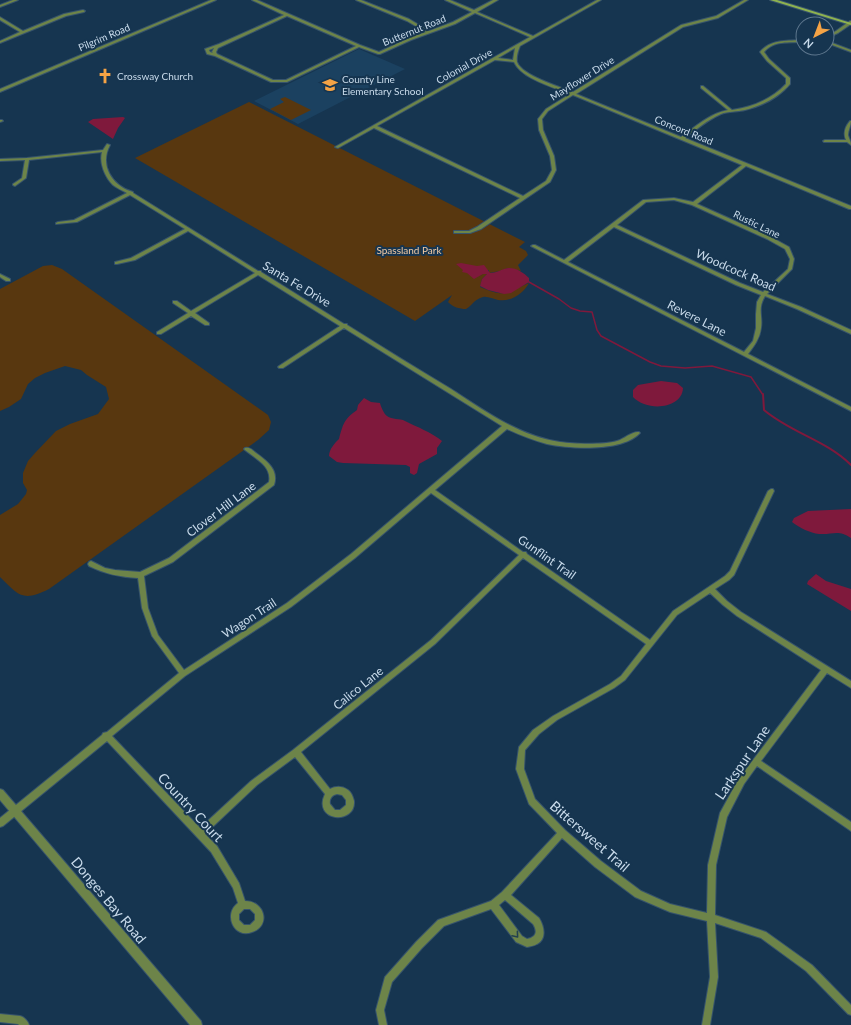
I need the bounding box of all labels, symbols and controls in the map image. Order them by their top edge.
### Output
street label: Butternut Road [381,12,447,48]
north arrow [795,16,835,56]
street label: Pilgrim Road [76,21,132,53]
text: N [800,36,815,51]
street label: Colonial Drive [434,46,494,86]
street label: Mayflower Drive [548,53,616,103]
church icon: Crossway Church [96,67,114,85]
place label: Crossway Church [117,70,193,82]
place label: County Line Elementary School [342,73,424,97]
school or university icon: County Line Elementary School [321,76,339,94]
street label: Concord Road [653,113,715,147]
street label: Rustic Lane [732,208,782,240]
park label: Spassland Park [376,244,442,256]
street label: Woodcock Road [694,246,778,294]
street label: Santa Fe Drive [260,258,334,310]
street label: Revere Lane [665,297,729,339]
street label: Clover Hill Lane [183,478,259,540]
street label: Gunflint Trail [515,532,579,582]
street label: Wagon Trail [219,595,279,641]
street label: Calico Lane [330,663,386,713]
street label: Larkspur Lane [711,722,773,802]
street label: Country Court [155,769,227,845]
street label: Bittersweet Trail [547,797,633,875]
street label: Donges Bay Road [68,853,150,947]
one-way arrow [512,930,519,938]

